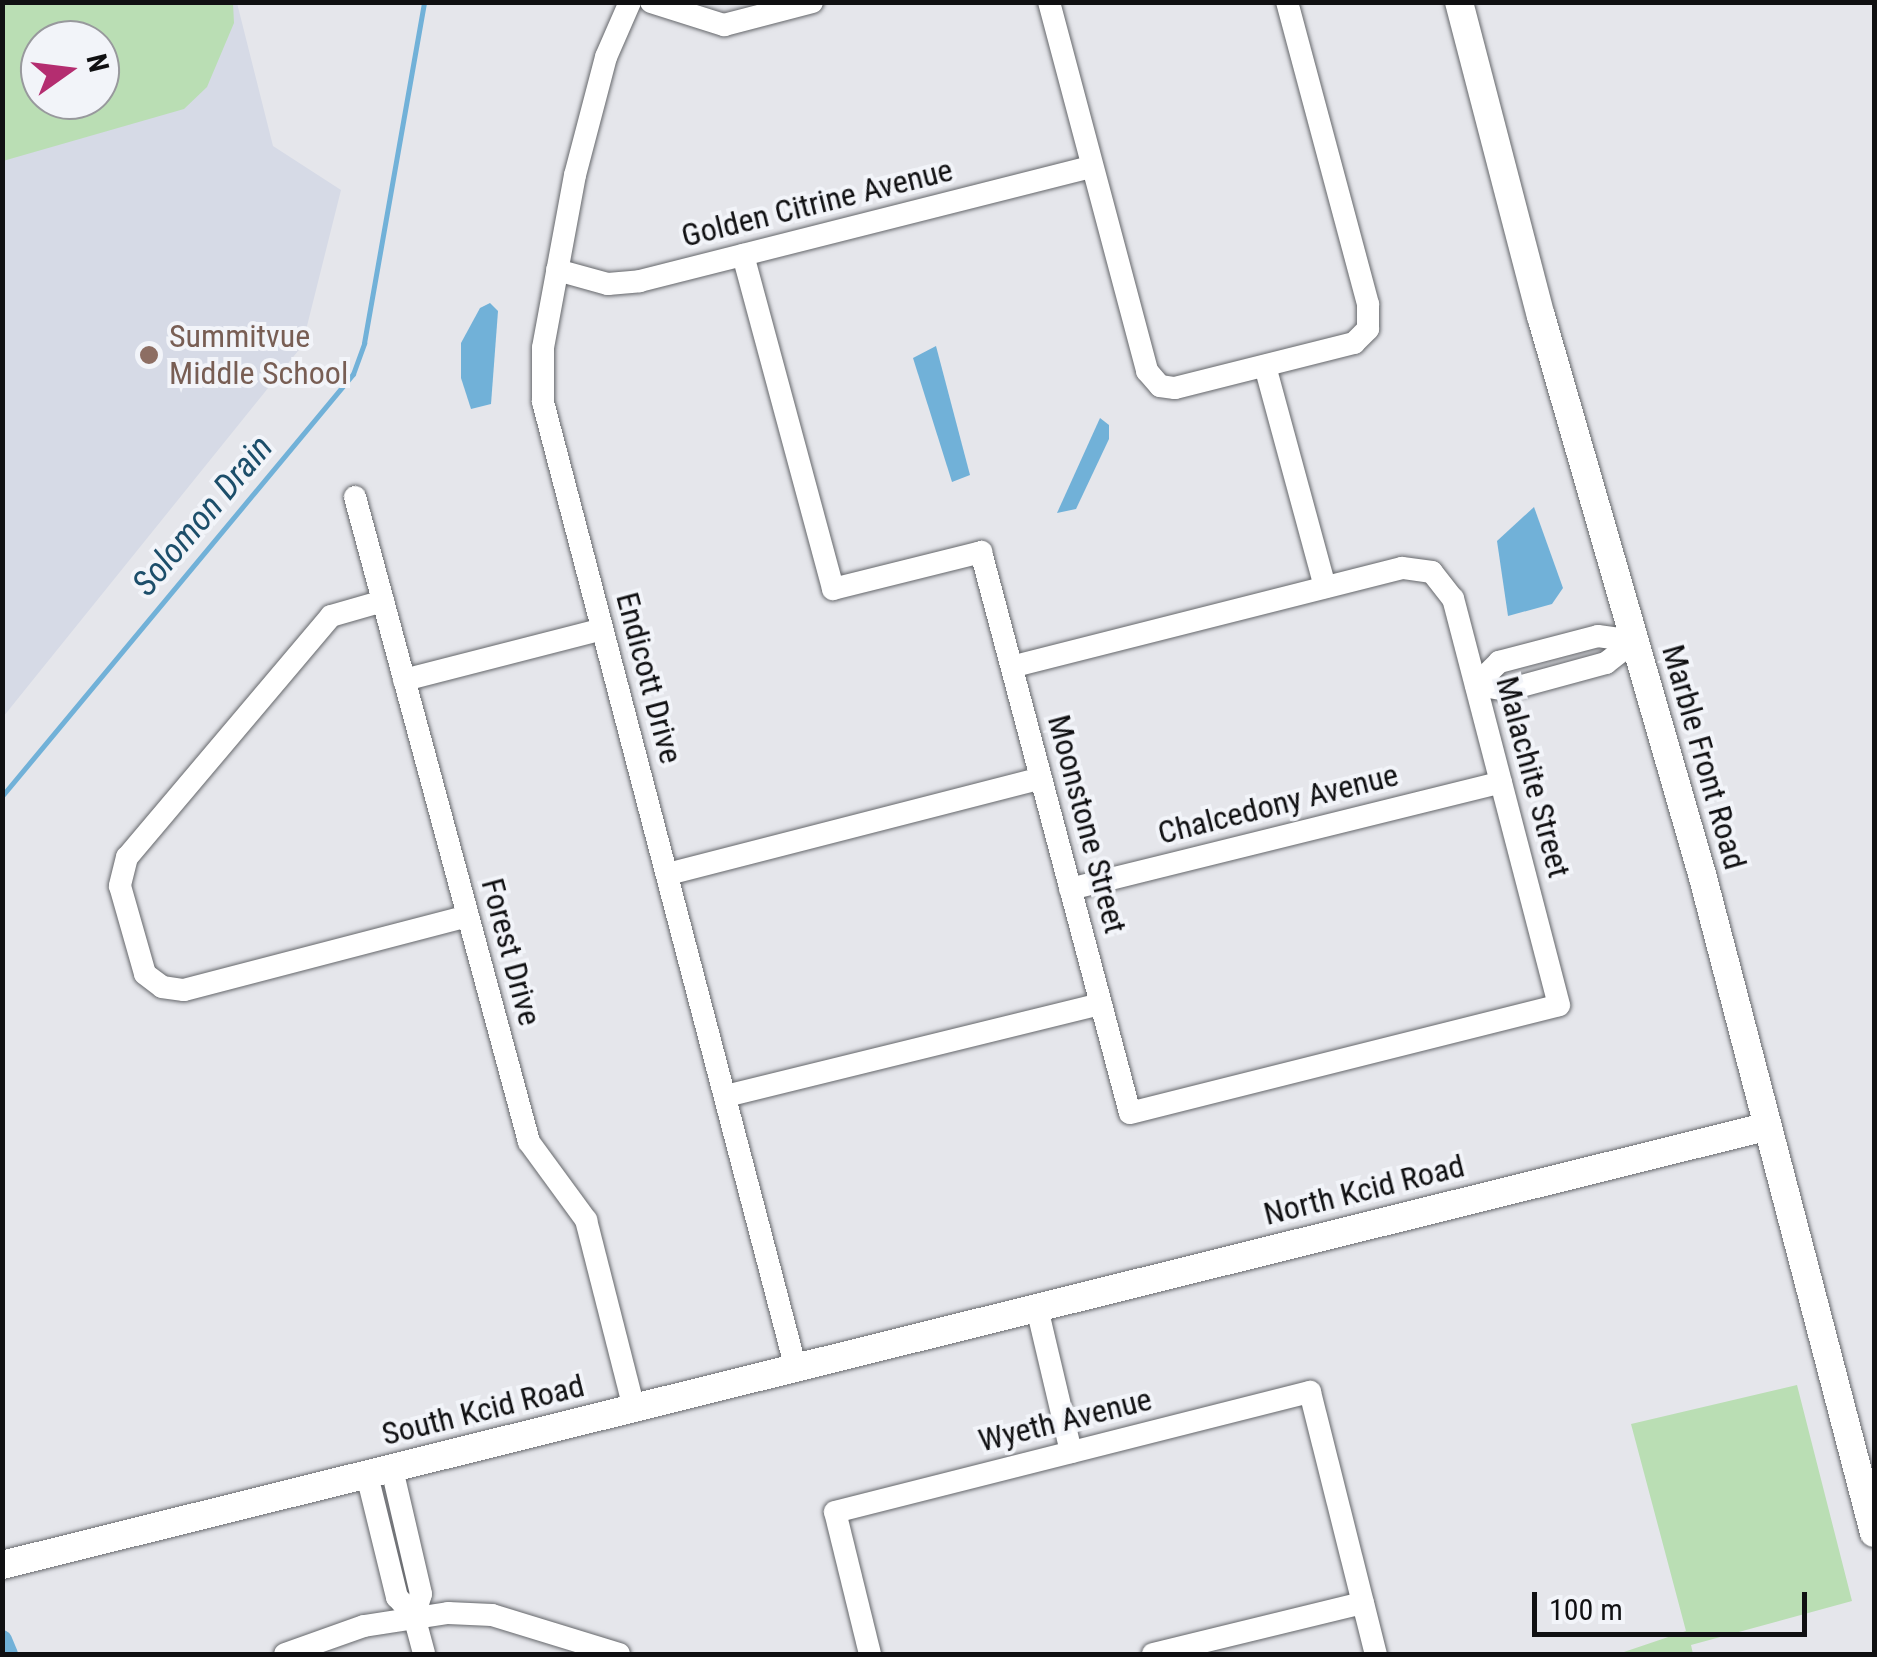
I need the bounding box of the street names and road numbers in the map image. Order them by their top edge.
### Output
street label: Golden Citrine Avenue [677,151,957,255]
street label: Endicott Drive [608,588,690,768]
street label: Marble Front Road [1654,640,1754,874]
street label: Malachite Street [1488,672,1578,882]
street label: Moonstone Street [1039,711,1135,937]
street label: Chalcedony Avenue [1154,756,1402,852]
street label: Forest Drive [473,874,549,1030]
street label: North Kcid Road [1260,1147,1468,1233]
street label: South Kcid Road [378,1366,588,1454]
street label: Wyeth Avenue [975,1380,1155,1460]

